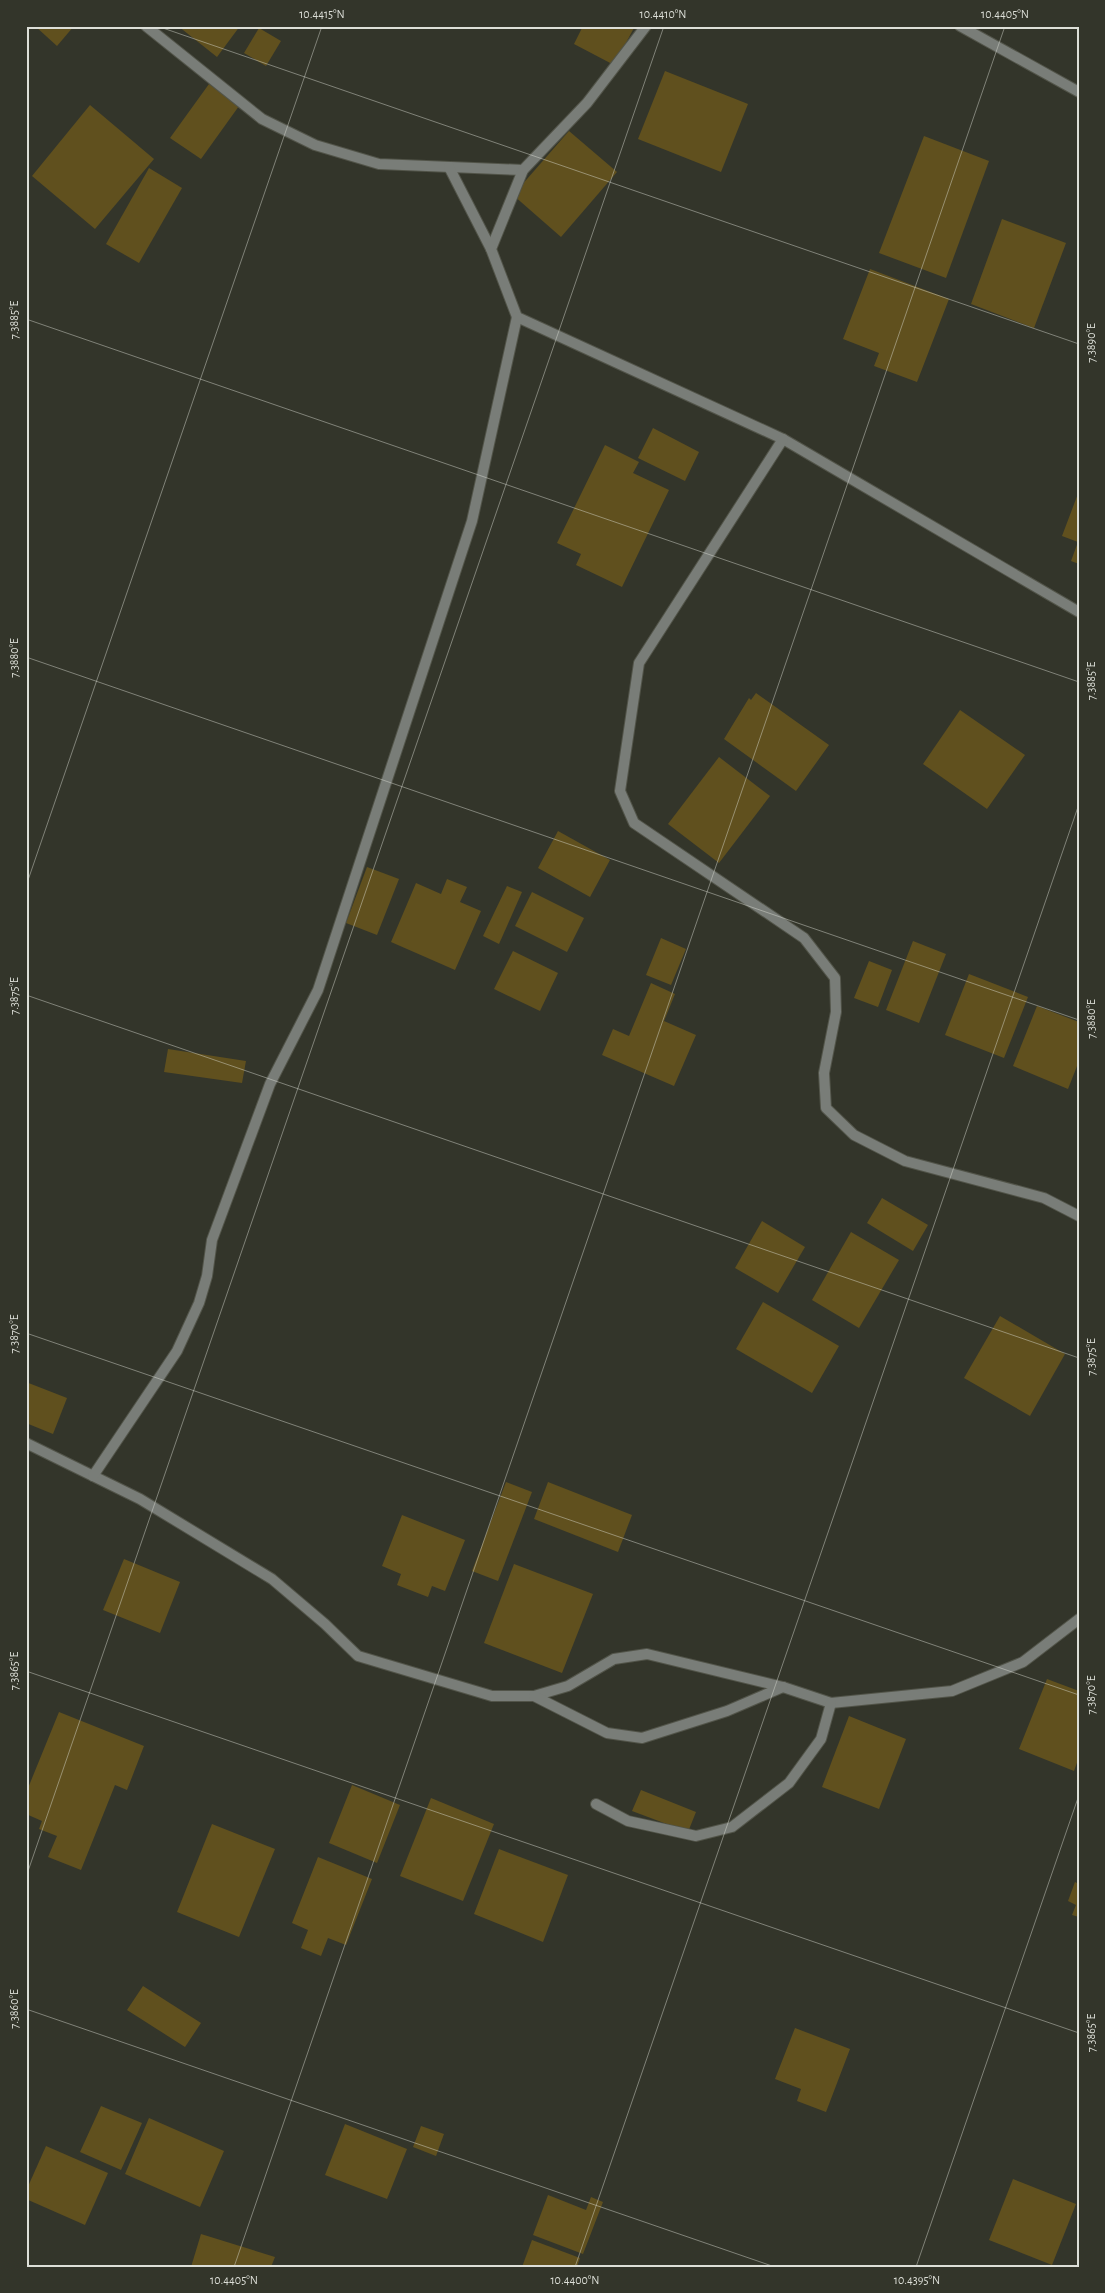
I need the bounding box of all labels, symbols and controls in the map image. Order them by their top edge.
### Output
text: 10.4415°N [299,8,345,20]
text: 10.4410°N [640,8,686,20]
text: 10.4405°N [981,8,1029,20]
text: 7.3885°E [8,301,20,339]
text: 7.3890°E [1085,323,1097,363]
text: 7.3880°E [8,638,20,678]
text: 7.3885°E [1085,662,1097,700]
text: 7.3875°E [8,977,20,1015]
text: 7.3880°E [1085,999,1097,1039]
text: 7.3870°E [8,1314,20,1354]
text: 7.3875°E [1085,1338,1097,1376]
text: 7.3865°E [8,1652,20,1690]
text: 7.3870°E [1085,1675,1097,1715]
text: 7.3860°E [8,1989,20,2029]
text: 7.3865°E [1085,2014,1097,2052]
text: 10.4405°N [210,2274,258,2286]
text: 10.4400°N [550,2274,600,2286]
text: 10.4395°N [894,2274,940,2286]

